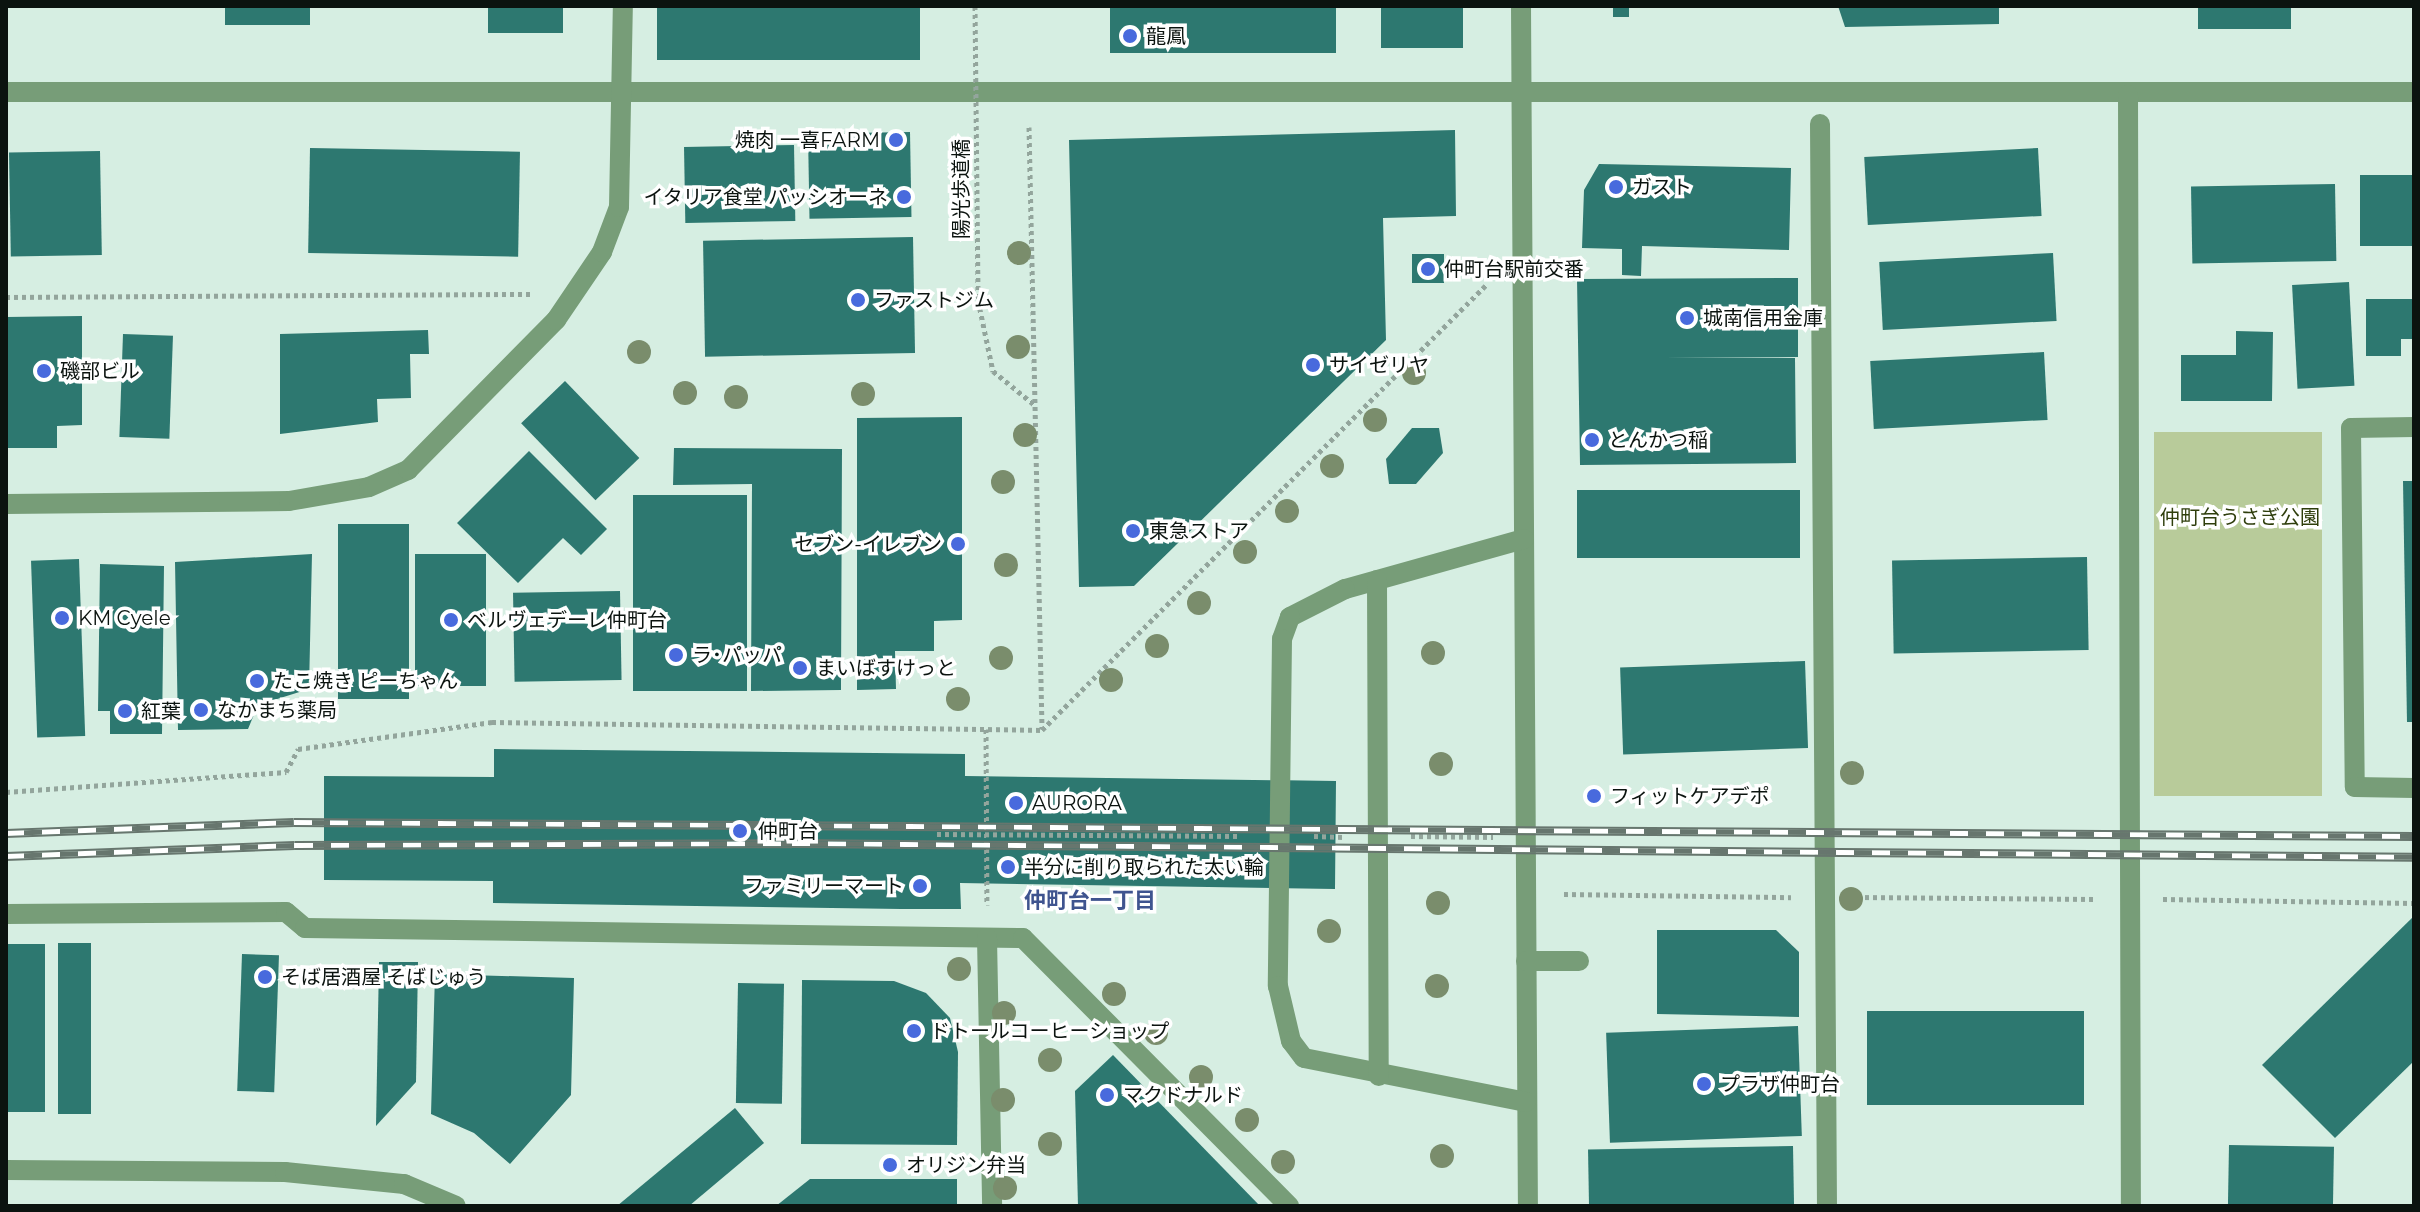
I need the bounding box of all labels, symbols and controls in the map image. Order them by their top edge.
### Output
place label: 龍鳳 [1146,24,1186,48]
marker: 龍鳳 [1121,27,1139,45]
place label: 焼肉 一喜FARM [735,128,880,152]
marker: 焼肉 一喜FARM [887,131,905,149]
street label: 陽光歩道橋 [949,139,973,239]
place label: ガスト [1632,175,1692,199]
marker: ガスト [1607,178,1625,196]
place label: イタリア食堂 パッシオーネ [643,185,888,209]
marker: イタリア食堂 パッシオーネ [895,188,913,206]
place label: 仲町台駅前交番 [1444,257,1584,281]
marker: 仲町台駅前交番 [1419,260,1437,278]
place label: ファストジム [874,288,994,312]
marker: ファストジム [849,291,867,309]
place label: 城南信用金庫 [1703,306,1823,330]
marker: 城南信用金庫 [1678,309,1696,327]
place label: サイゼリヤ [1329,353,1429,377]
marker: サイゼリヤ [1304,356,1322,374]
place label: 磯部ビル [60,359,140,383]
marker: 磯部ビル [35,362,53,380]
place label: とんかつ稲 [1608,428,1708,452]
marker: とんかつ稲 [1583,431,1601,449]
park label: 仲町台うさぎ公園 [2160,505,2320,529]
place label: 東急ストア [1149,519,1249,543]
marker: 東急ストア [1124,522,1142,540]
place label: セブン-イレブン [794,532,942,556]
marker: セブン-イレブン [949,535,967,553]
place label: KM Cyele [78,606,171,630]
place label: ベルヴェデーレ仲町台 [467,608,667,632]
marker: KM Cyele [53,609,71,627]
marker: ベルヴェデーレ仲町台 [442,611,460,629]
place label: ラ･パッパ [692,643,782,667]
marker: ラ･パッパ [667,646,685,664]
place label: まいばすけっと [816,656,956,680]
marker: まいばすけっと [791,659,809,677]
place label: たこ焼き ピーちゃん [273,669,458,693]
marker: たこ焼き ピーちゃん [248,672,266,690]
place label: なかまち薬局 [217,698,337,722]
place label: 紅葉 [141,699,181,723]
marker: なかまち薬局 [192,701,210,719]
marker: 紅葉 [116,702,134,720]
place label: フィットケアデポ [1610,784,1770,808]
marker: フィットケアデポ [1585,787,1603,805]
place label: AURORA [1032,791,1122,815]
marker: AURORA [1007,794,1025,812]
place label: 仲町台 [758,819,818,843]
marker: 仲町台 [729,820,751,842]
place label: 半分に削り取られた太い輪 [1024,855,1264,879]
marker: 半分に削り取られた太い輪 [999,858,1017,876]
place label: ファミリーマート [744,874,904,898]
marker: ファミリーマート [911,877,929,895]
district label: 仲町台一丁目 [1024,888,1156,914]
place label: そば居酒屋 そばじゅう [281,965,486,989]
marker: そば居酒屋 そばじゅう [256,968,274,986]
place label: ドトールコーヒーショップ [930,1019,1170,1043]
marker: ドトールコーヒーショップ [905,1022,923,1040]
place label: プラザ仲町台 [1720,1072,1840,1096]
marker: プラザ仲町台 [1695,1075,1713,1093]
place label: マクドナルド [1123,1083,1243,1107]
marker: マクドナルド [1098,1086,1116,1104]
place label: オリジン弁当 [906,1153,1026,1177]
marker: オリジン弁当 [881,1156,899,1174]

